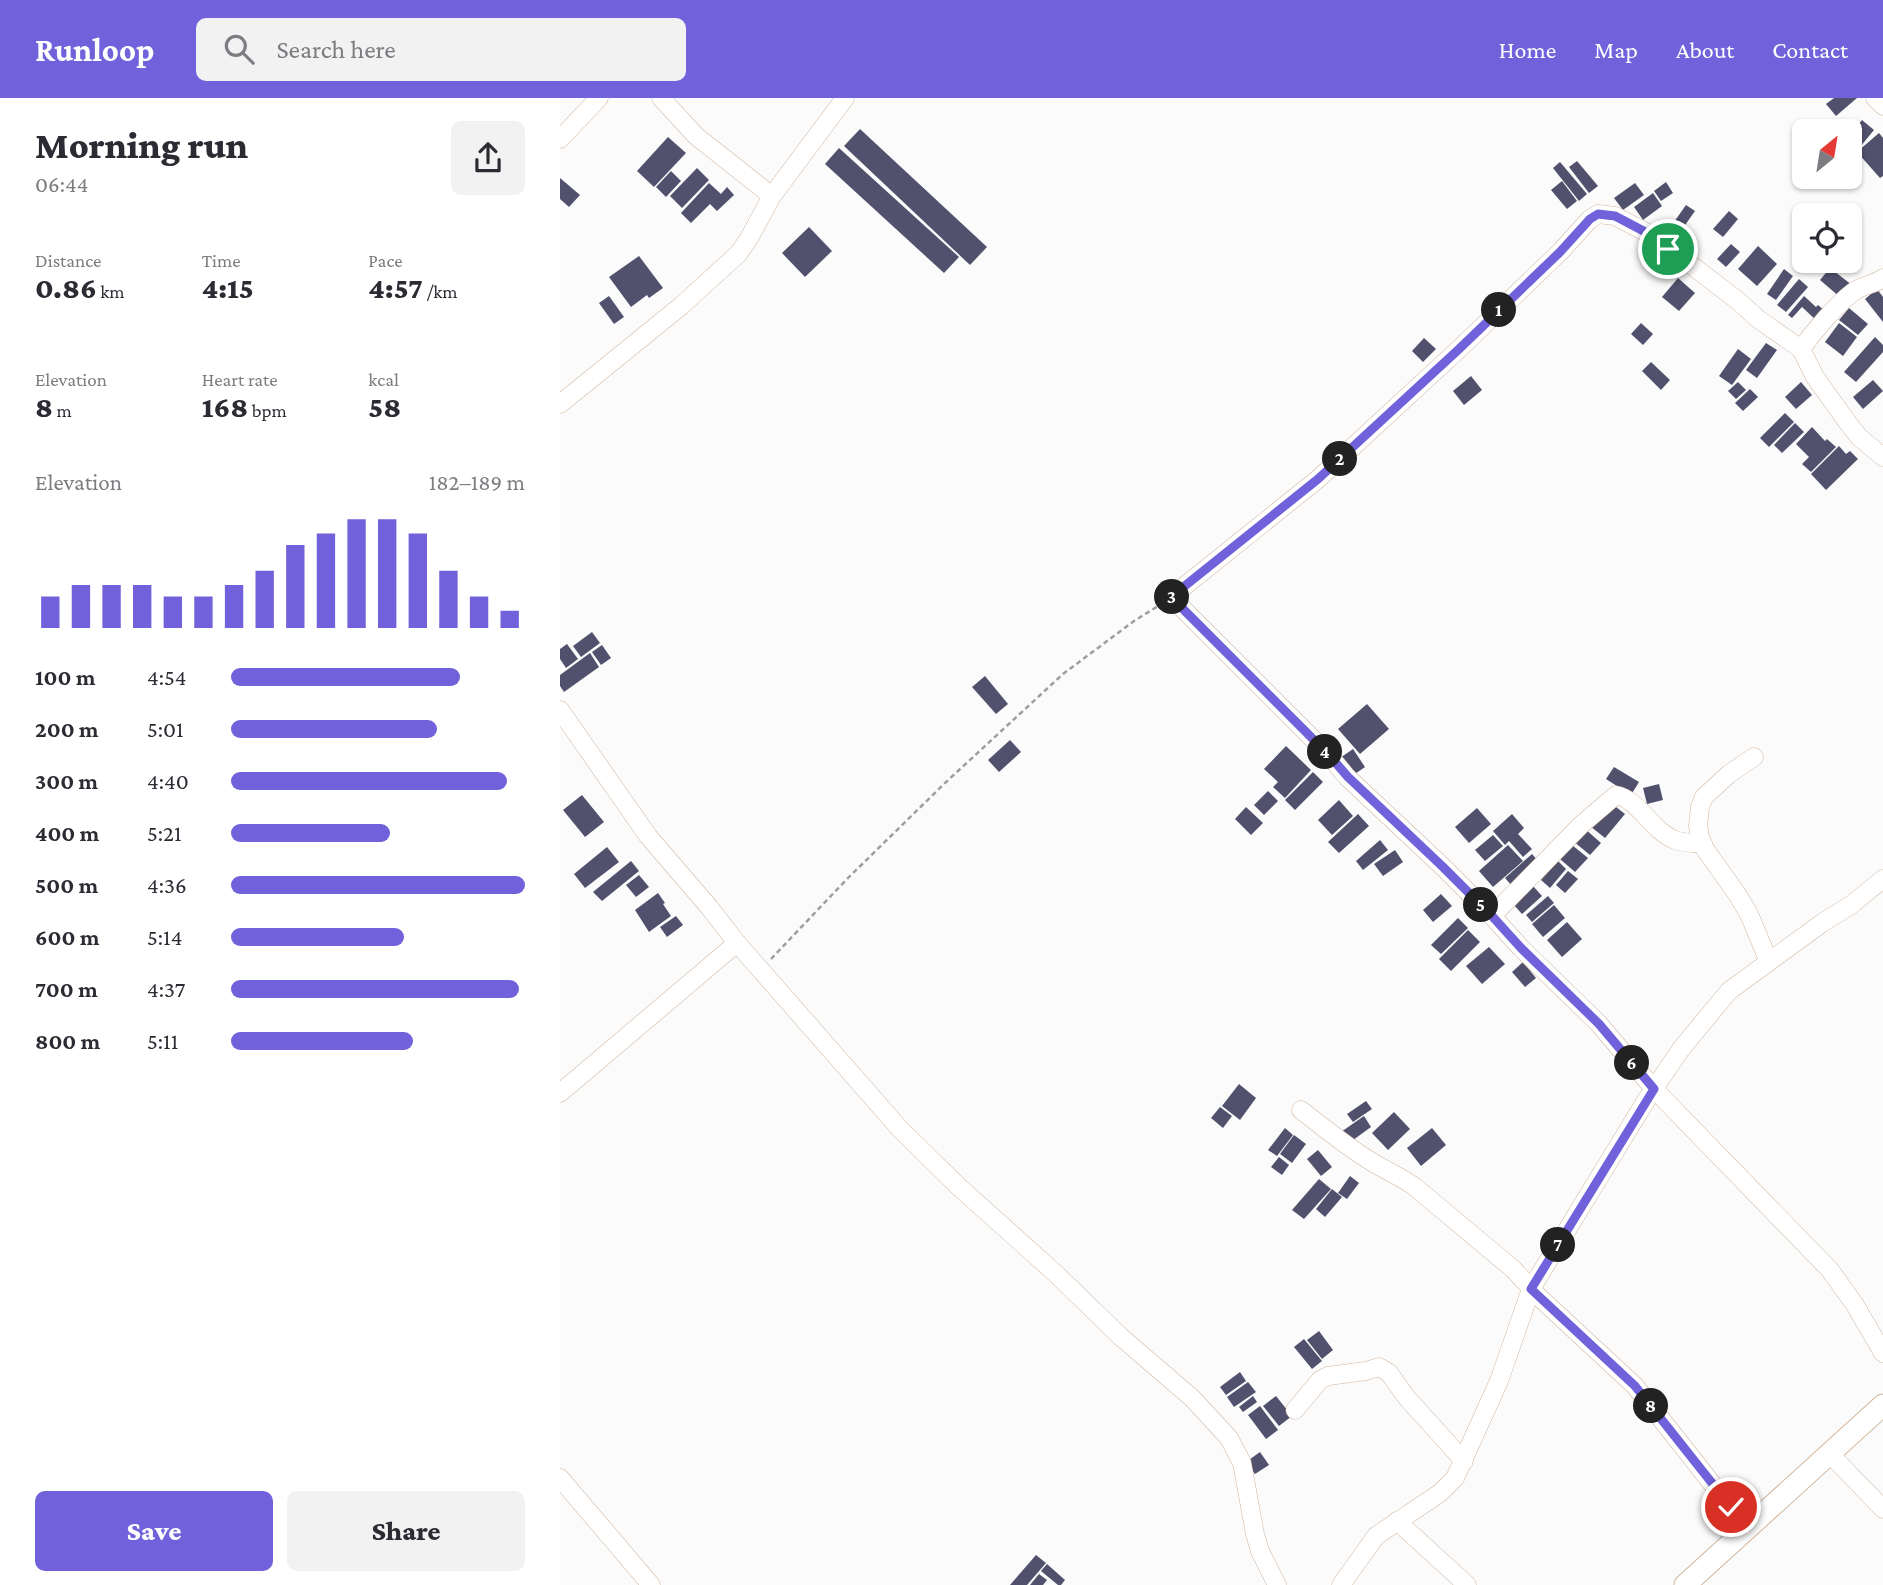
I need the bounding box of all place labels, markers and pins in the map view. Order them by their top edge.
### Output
pin [1638,219,1698,279]
pin: 1 [1482,292,1516,328]
pin: 2 [1322,442,1358,476]
pin: 3 [1154,580,1190,614]
pin: 4 [1308,734,1342,770]
pin: 5 [1464,888,1499,922]
pin: 6 [1614,1046,1650,1080]
pin: 7 [1541,1228,1576,1262]
pin: 8 [1634,1388,1668,1424]
pin [1701,1477,1761,1537]

